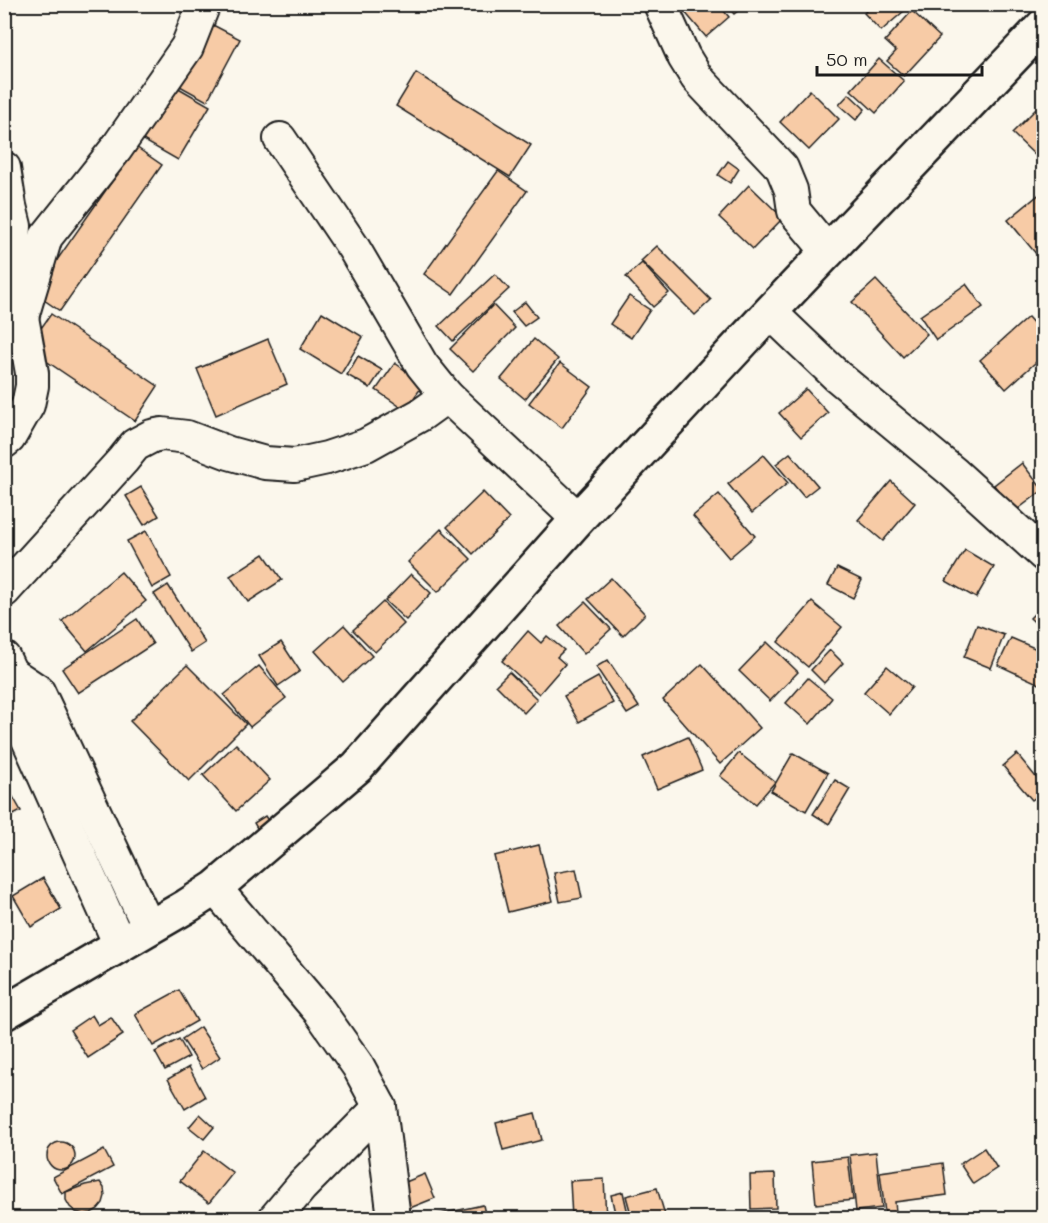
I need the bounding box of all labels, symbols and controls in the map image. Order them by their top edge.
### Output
scale bar [817,39,982,77]
text: 50 m [826,47,868,71]

